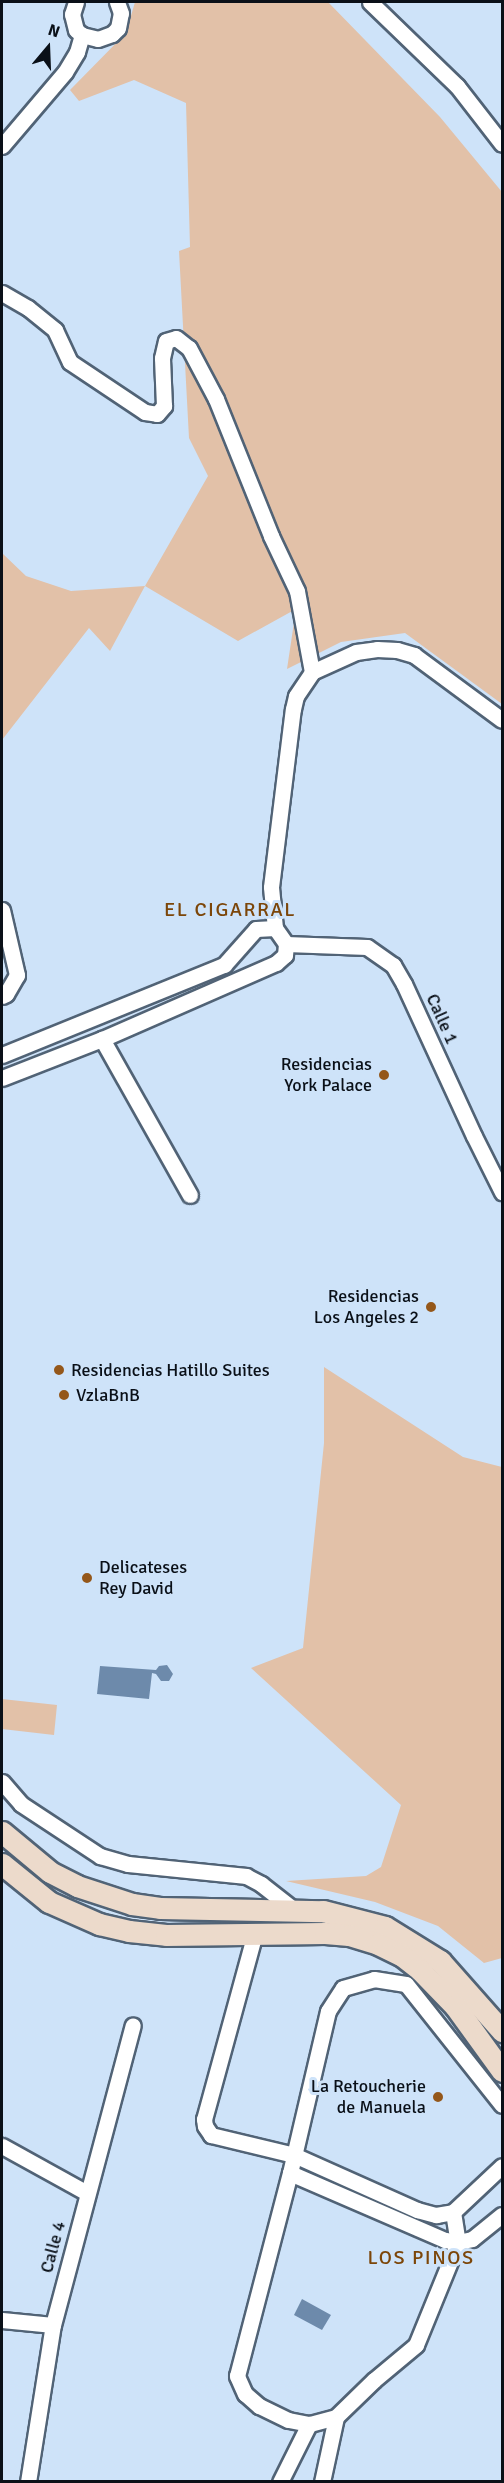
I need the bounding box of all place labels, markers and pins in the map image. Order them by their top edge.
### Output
place label: Residencias York Palace [281,1054,372,1096]
marker: Residencias York Palace [377,1068,391,1082]
place label: Residencias Los Angeles 2 [314,1286,419,1328]
marker: Residencias Los Angeles 2 [424,1300,438,1314]
place label: Residencias Hatillo Suites [71,1359,270,1381]
marker: Residencias Hatillo Suites [52,1363,66,1377]
place label: VzlaBnB [76,1384,140,1406]
marker: VzlaBnB [57,1388,71,1402]
place label: Delicateses Rey David [99,1557,187,1600]
marker: Delicateses Rey David [80,1571,94,1585]
place label: La Retoucherie de Manuela [311,2076,426,2118]
marker: La Retoucherie de Manuela [431,2090,445,2104]

